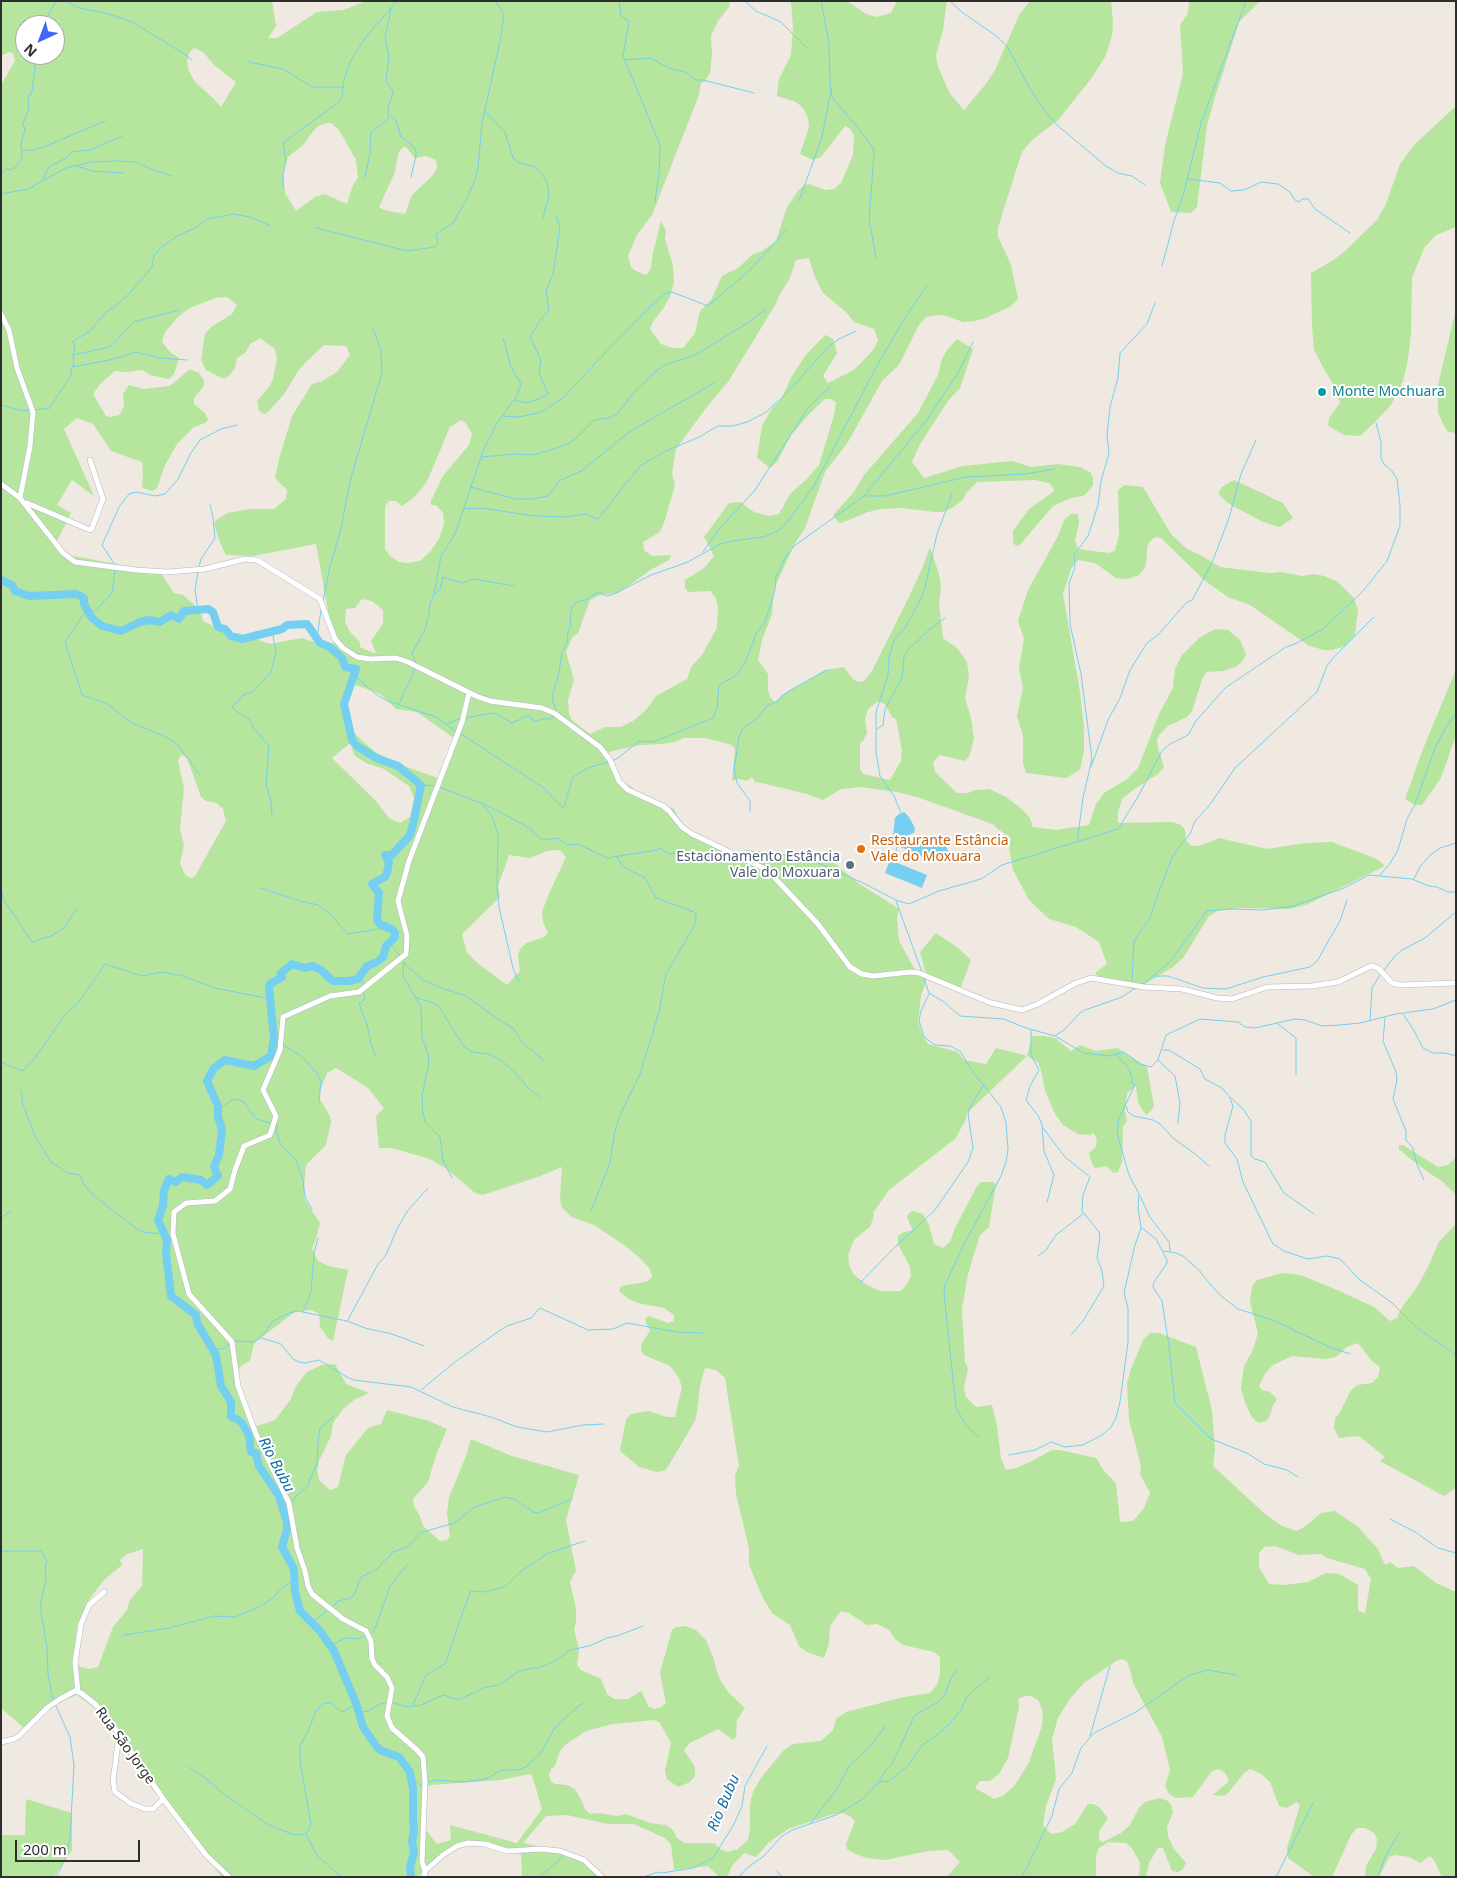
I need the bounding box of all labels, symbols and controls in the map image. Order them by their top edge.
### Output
north arrow [15,15,65,65]
text: N [19,40,41,61]
place label: Monte Mochuara [1332,384,1445,400]
marker: Monte Mochuara [1316,386,1328,398]
place label: Restaurante Estância Vale do Moxuara [871,833,1009,866]
marker: Restaurante Estância Vale do Moxuara [855,843,867,855]
place label: Estacionamento Estância Vale do Moxuara [676,849,840,882]
marker: Estacionamento Estância Vale do Moxuara [844,859,856,871]
water label: Rio Bubu [254,1434,298,1496]
street label: Rua São Jorge [91,1704,159,1788]
water label: Rio Bubu [704,1772,744,1834]
scale bar [18,1830,142,1862]
text: 200 m [23,1839,67,1859]

